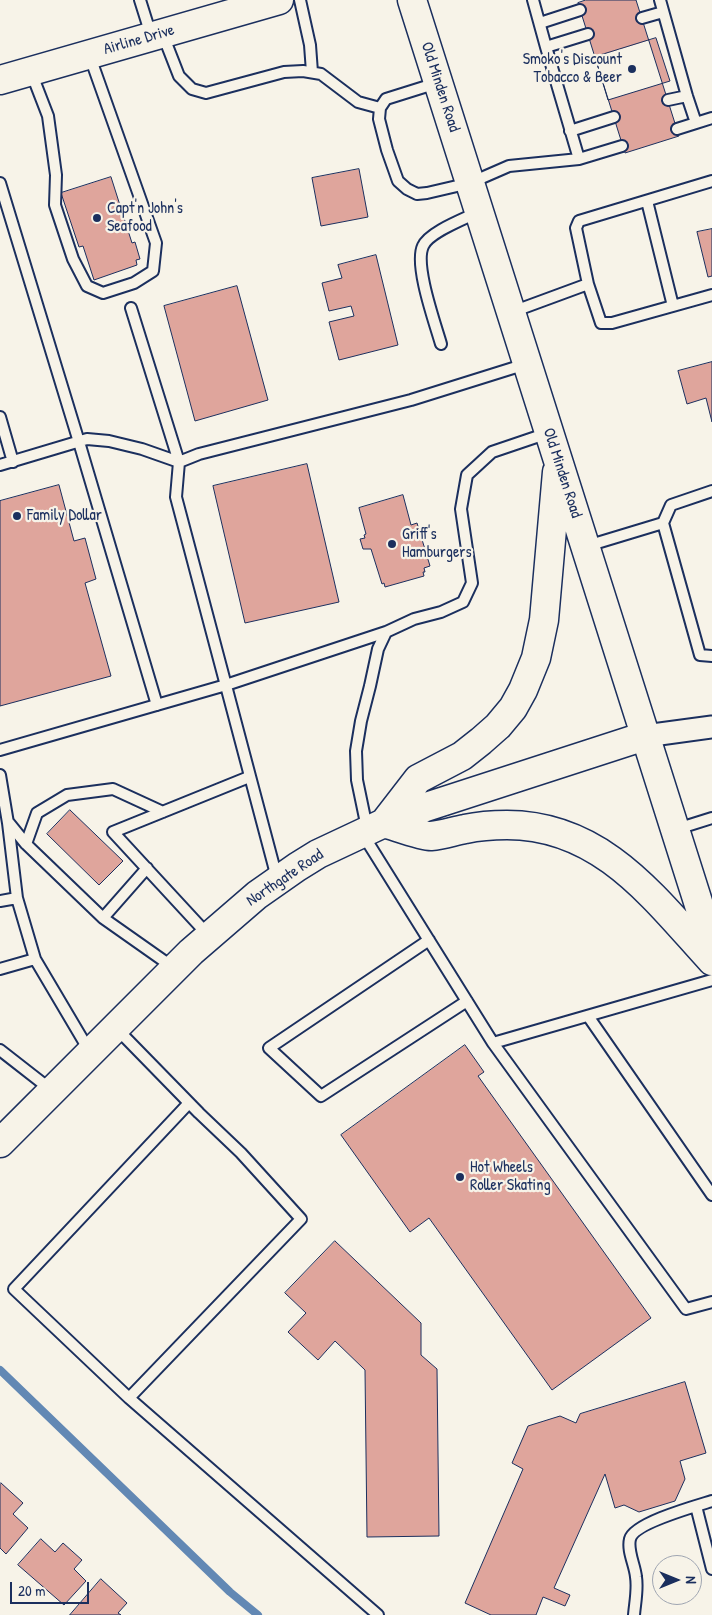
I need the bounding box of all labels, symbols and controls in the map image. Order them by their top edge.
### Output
street label: Airline Drive [101,21,177,59]
street label: Old Minden Road [416,40,464,134]
place label: Smoko's Discount Tobacco & Beer [523,50,622,88]
marker: Smoko's Discount Tobacco & Beer [626,63,638,75]
place label: Capt'n John's Seafood [107,199,183,237]
marker: Capt'n John's Seafood [91,212,103,224]
street label: Old Minden Road [538,426,586,520]
place label: Family Dollar [27,506,102,526]
marker: Family Dollar [11,510,23,522]
place label: Griff's Hamburgers [402,525,472,563]
marker: Griff's Hamburgers [386,538,398,550]
street label: Northgate Road [243,845,327,911]
place label: Hot Wheels Roller Skating [470,1158,551,1196]
marker: Hot Wheels Roller Skating [454,1171,466,1183]
north arrow [652,1555,702,1605]
scale bar [12,1572,91,1604]
text: N [682,1576,701,1584]
text: 20 m [18,1580,45,1601]

